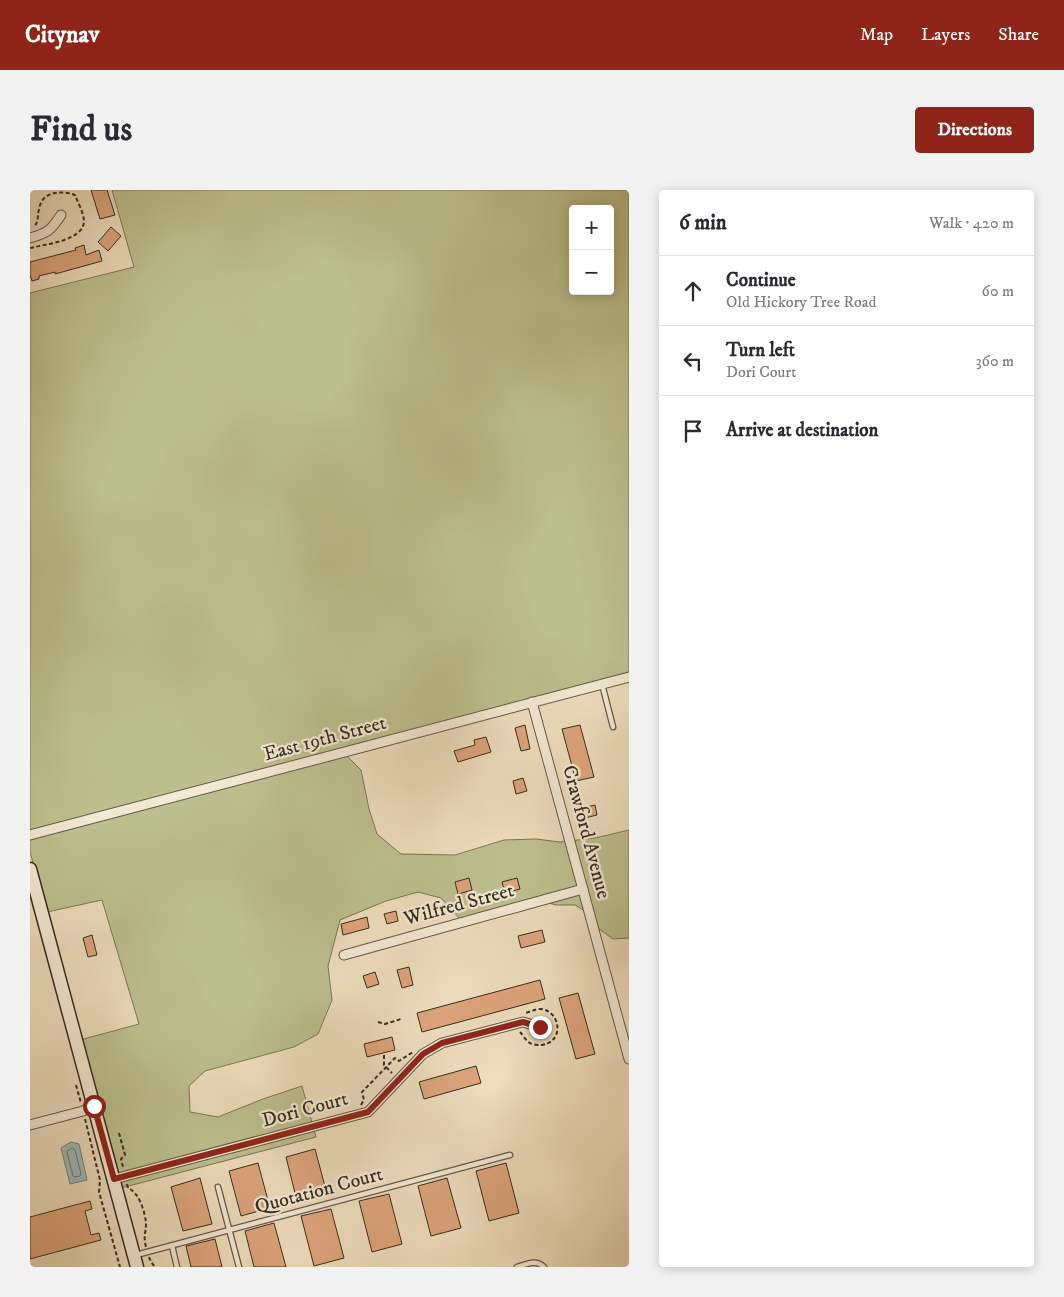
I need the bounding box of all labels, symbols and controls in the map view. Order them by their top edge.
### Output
text: Citynav [25,20,99,50]
text: Map [860,24,893,46]
text: Layers [921,24,970,46]
text: Share [998,24,1039,46]
button: Directions [915,107,1034,153]
text: Find us [30,108,132,152]
map controls [569,205,614,295]
button: + [569,205,614,250]
text: 6 min [679,210,727,236]
text: Walk · 420 m [929,213,1014,233]
button: − [569,250,614,295]
text: Continue [726,269,796,292]
icon: ahead [679,277,707,305]
text: 60 m [982,281,1014,301]
text: Old Hickory Tree Road [726,292,877,312]
text: Turn left [726,339,795,362]
icon: left [679,347,707,375]
text: 360 m [976,351,1014,371]
text: Dori Court [726,362,796,382]
icon: arrive [679,417,707,445]
text: Arrive at destination [726,419,878,442]
street label: East 19th Street [261,711,389,767]
street label: Crawford Avenue [556,763,616,901]
street label: Wilfred Street [400,878,517,932]
route end [529,1016,552,1039]
street label: Dori Court [259,1087,351,1133]
route start [83,1095,106,1118]
street label: Quotation Court [252,1162,386,1220]

